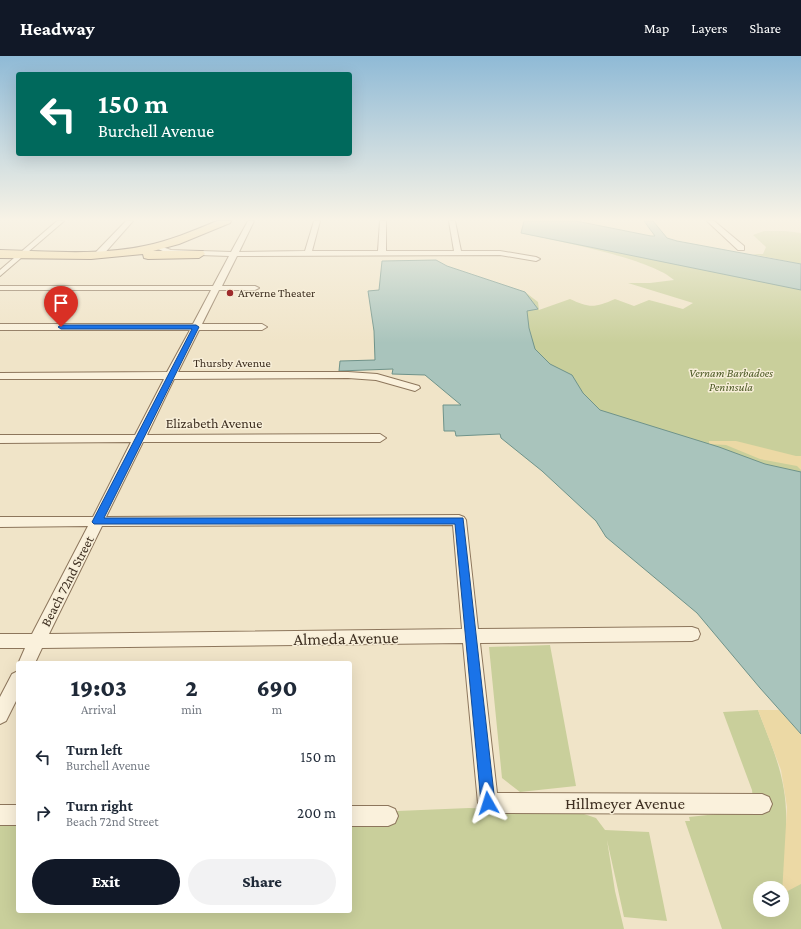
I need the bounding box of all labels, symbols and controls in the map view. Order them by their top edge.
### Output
text: Headway [20,18,95,39]
text: Map [644,20,669,36]
text: Layers [691,20,728,36]
text: Share [750,20,781,36]
icon: left [32,88,84,140]
text: 150 m [98,88,168,119]
text: Burchell Avenue [98,121,214,141]
pin [44,286,78,327]
place label: Arverne Theater [238,286,316,300]
marker: Arverne Theater [225,288,235,298]
icon: arrive [50,292,72,314]
street label: Thursby Avenue [193,356,271,370]
park label: Vernam Barbadoes Peninsula [689,366,773,394]
street label: Elizabeth Avenue [166,415,262,431]
street label: Beach 72nd Street [37,533,97,629]
street label: Almeda Avenue [293,628,399,649]
text: 19:03 [70,674,127,701]
text: 2 [185,674,198,701]
text: 690 [256,674,298,701]
text: Arrival [81,702,116,717]
text: min [181,702,202,717]
text: m [272,702,282,717]
text: Turn left [66,742,122,758]
icon: left [32,746,54,768]
text: 150 m [301,749,336,765]
text: Burchell Avenue [66,758,150,773]
position arrow [467,782,509,824]
street label: Hillmeyer Avenue [565,794,685,813]
text: Turn right [66,798,133,814]
icon: right [32,802,54,824]
text: 200 m [297,805,336,821]
text: Beach 72nd Street [66,814,159,829]
button: Exit [32,859,180,905]
button: Share [188,859,336,905]
map controls [753,881,789,917]
button: layers [753,881,789,917]

